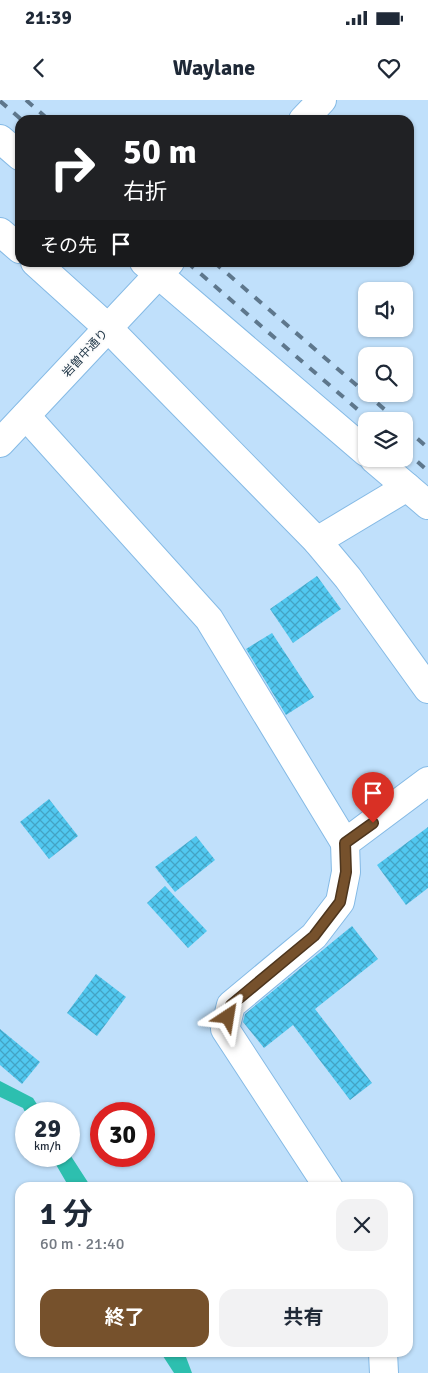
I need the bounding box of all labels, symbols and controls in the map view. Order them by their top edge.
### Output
text: 21:39 [25,6,72,30]
icon: back [25,54,53,82]
text: Waylane [173,54,255,81]
icon: heart [375,54,403,82]
text: 50 m [123,130,197,173]
icon: right [40,135,105,200]
text: 右折 [123,178,167,205]
icon: arrive [107,230,135,258]
text: その先 [40,234,97,258]
map controls [358,282,413,467]
button: sound [358,282,413,337]
street label: 岩曽中通り [59,326,111,380]
button: search [358,347,413,402]
button: layers [358,412,413,467]
pin [352,772,394,823]
icon: arrive [359,779,387,807]
position arrow [201,990,253,1042]
speed limit sign: 30 [90,1102,155,1167]
text: 29 [34,1113,61,1144]
text: km/h [34,1139,61,1154]
text: 1 分 [40,1196,93,1233]
button: close [336,1199,388,1251]
text: 60 m · 21:40 [40,1234,124,1254]
button: 終了 [40,1289,209,1347]
button: 共有 [219,1289,388,1347]

